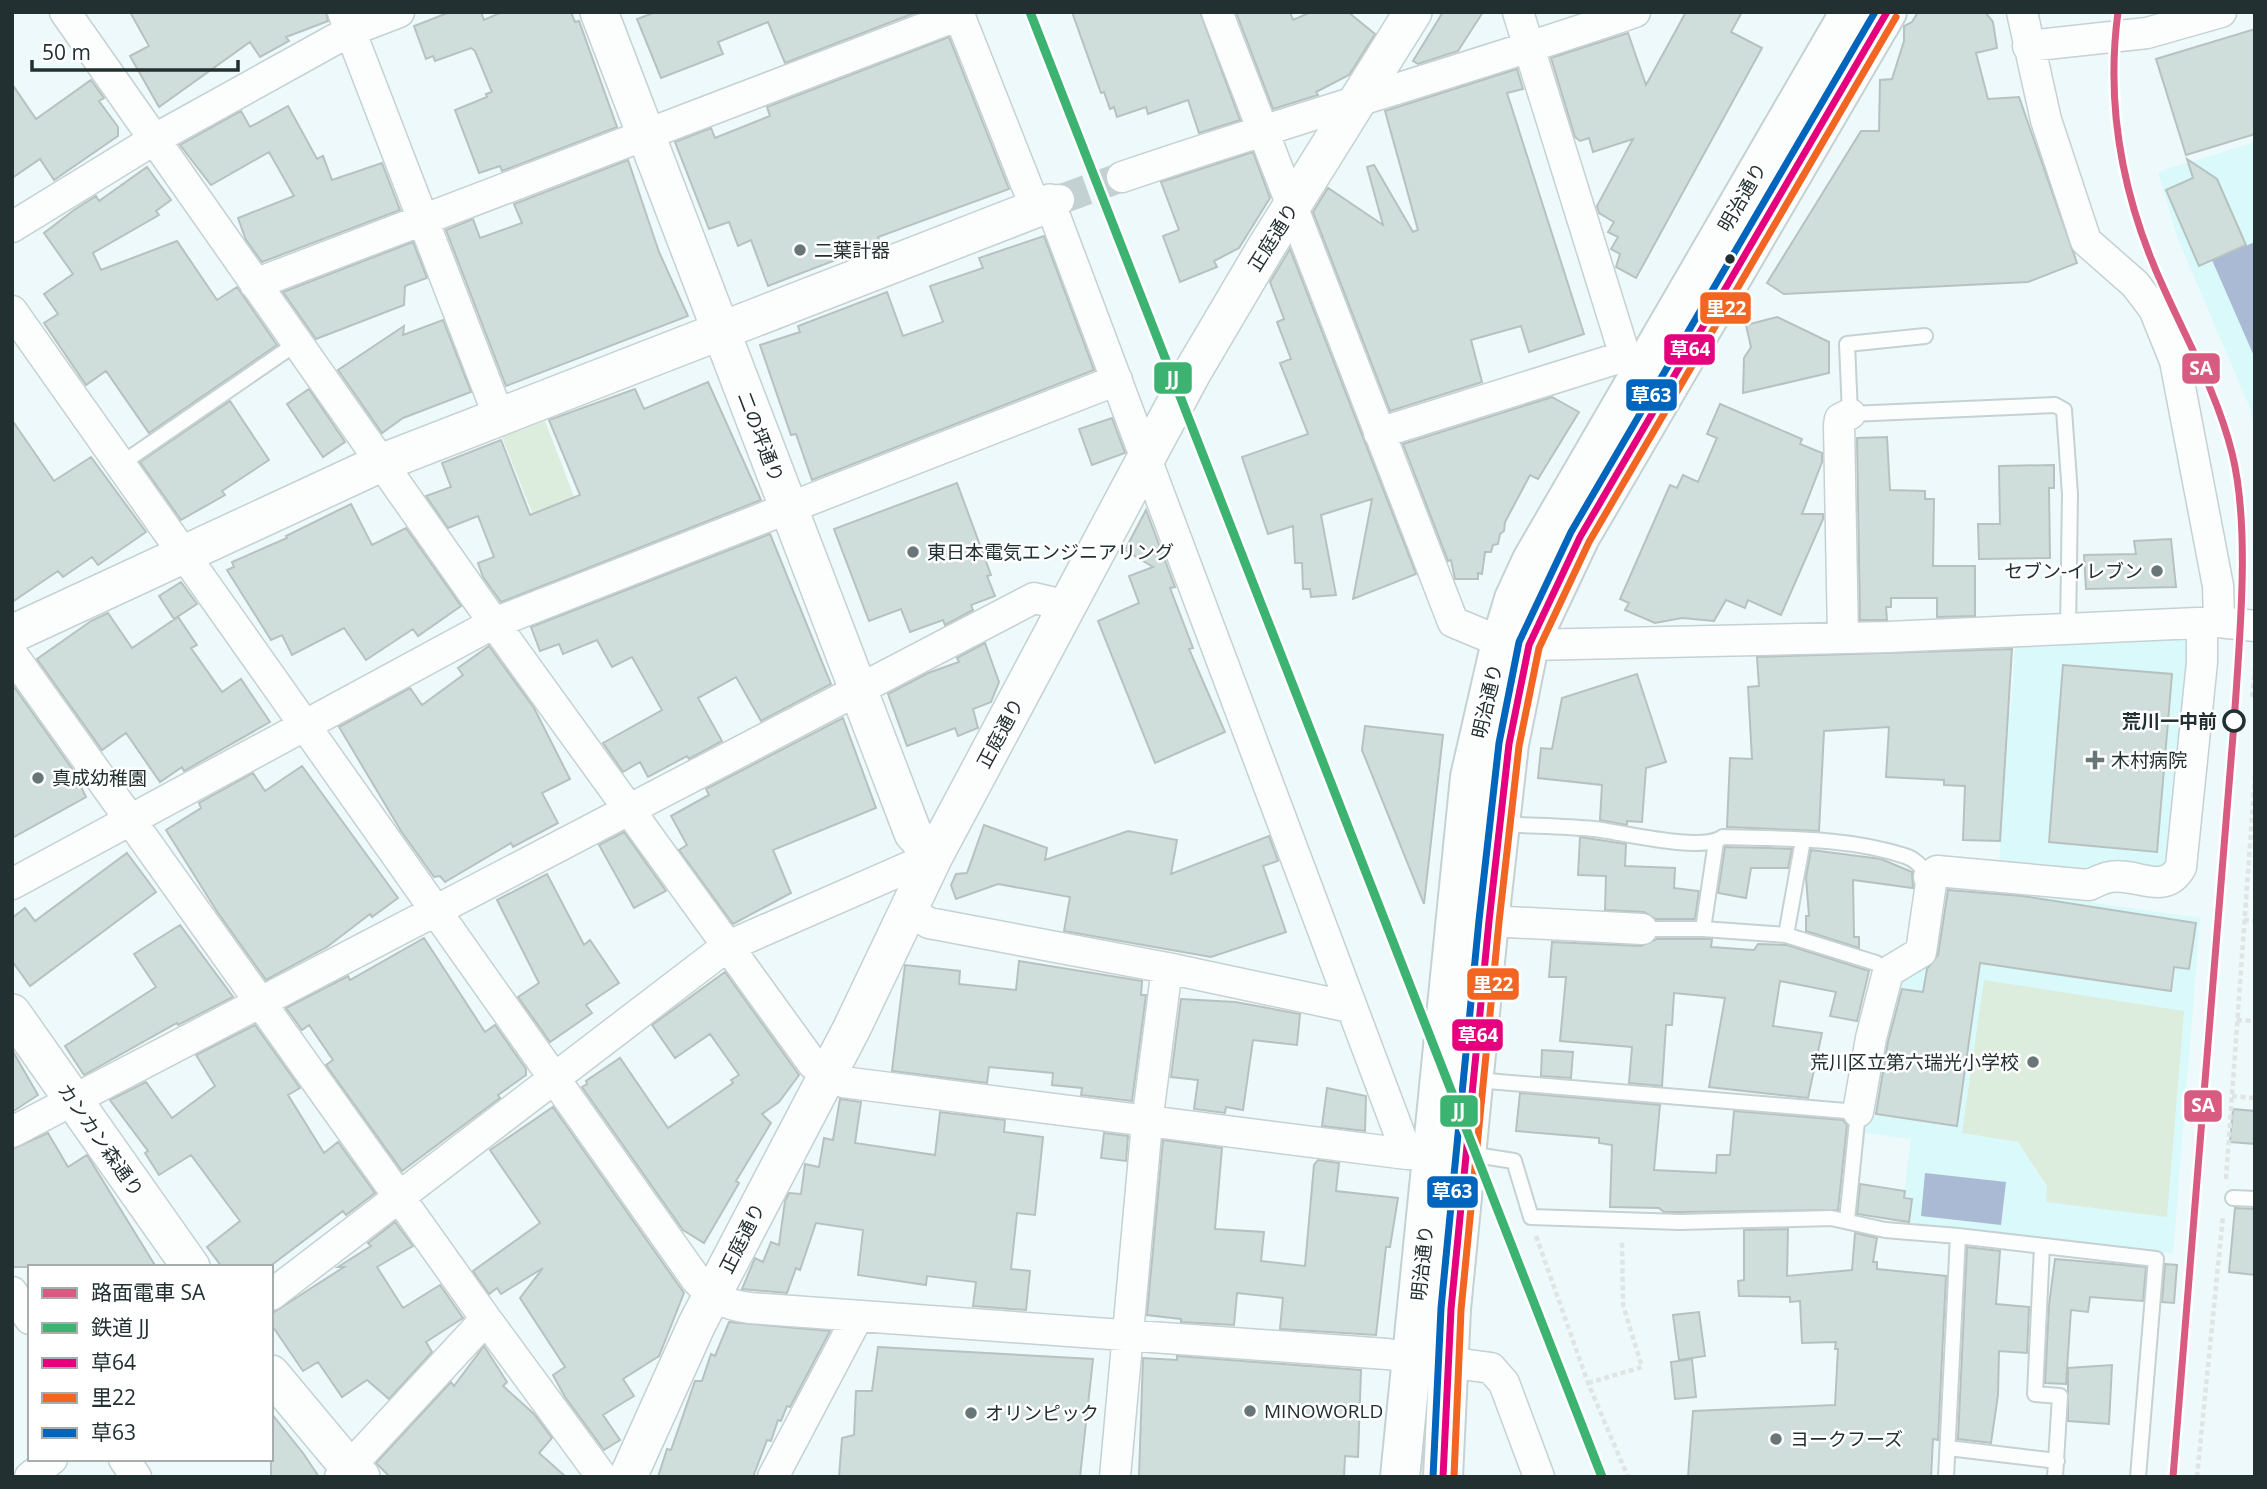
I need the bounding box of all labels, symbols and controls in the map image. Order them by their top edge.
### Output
scale bar [32,28,238,72]
text: 50 m [42,38,91,66]
street label: 明治通り [1712,158,1772,236]
street label: 正庭通り [1242,198,1304,276]
place label: 二葉計器 [814,237,890,263]
marker: 二葉計器 [792,242,808,258]
unlabelled marker [1723,252,1737,266]
line badge: 里22 [1699,291,1752,325]
text: 里22 [1706,295,1746,321]
line badge: 草64 [1663,333,1716,366]
text: 草64 [1670,336,1710,362]
line badge: SA [2181,352,2221,385]
text: SA [2189,355,2214,381]
line badge: JJ [1153,361,1193,395]
text: JJ [1165,365,1179,391]
line badge: 草63 [1625,378,1678,412]
text: 草63 [1631,382,1671,408]
street label: 二の坪通り [732,388,790,486]
place label: 東日本電気エンジニアリング [927,539,1174,565]
marker: 東日本電気エンジニアリング [905,544,921,560]
place label: セブン-イレブン [2004,558,2143,584]
marker: セブン-イレブン [2149,563,2165,579]
street label: 明治通り [1466,661,1508,741]
street label: 正庭通り [971,693,1029,773]
place label: 荒川一中前 [2122,708,2217,734]
marker: 荒川一中前 [2223,710,2245,732]
place label: 木村病院 [2111,747,2187,773]
marker: 木村病院 [2085,750,2105,770]
place label: 真成幼稚園 [52,765,147,791]
marker: 真成幼稚園 [30,770,46,786]
line badge: 里22 [1466,967,1520,1001]
text: 里22 [1473,971,1513,997]
line badge: 草64 [1451,1018,1504,1052]
text: 草64 [1458,1022,1498,1048]
place label: 荒川区立第六瑞光小学校 [1810,1049,2019,1075]
marker: 荒川区立第六瑞光小学校 [2025,1054,2041,1070]
street label: カンカン森通り [52,1078,150,1202]
line badge: SA [2183,1089,2223,1123]
text: SA [2191,1092,2216,1118]
line badge: JJ [1439,1094,1479,1128]
text: JJ [1451,1097,1465,1123]
line badge: 草63 [1426,1175,1479,1209]
text: 草63 [1432,1178,1472,1204]
street label: 正庭通り [713,1198,771,1278]
street label: 明治通り [1405,1224,1439,1302]
legend [28,1265,273,1461]
text: 路面電車 SA [91,1278,206,1306]
text: 鉄道 JJ [91,1313,150,1341]
text: 草64 [91,1348,136,1376]
text: 里22 [91,1383,136,1411]
place label: MINOWORLD [1264,1398,1383,1424]
place label: オリンピック [985,1400,1099,1426]
marker: MINOWORLD [1242,1403,1258,1419]
marker: オリンピック [963,1405,979,1421]
text: 草63 [91,1418,136,1446]
place label: ヨークフーズ [1790,1426,1903,1452]
marker: ヨークフーズ [1768,1431,1784,1447]

